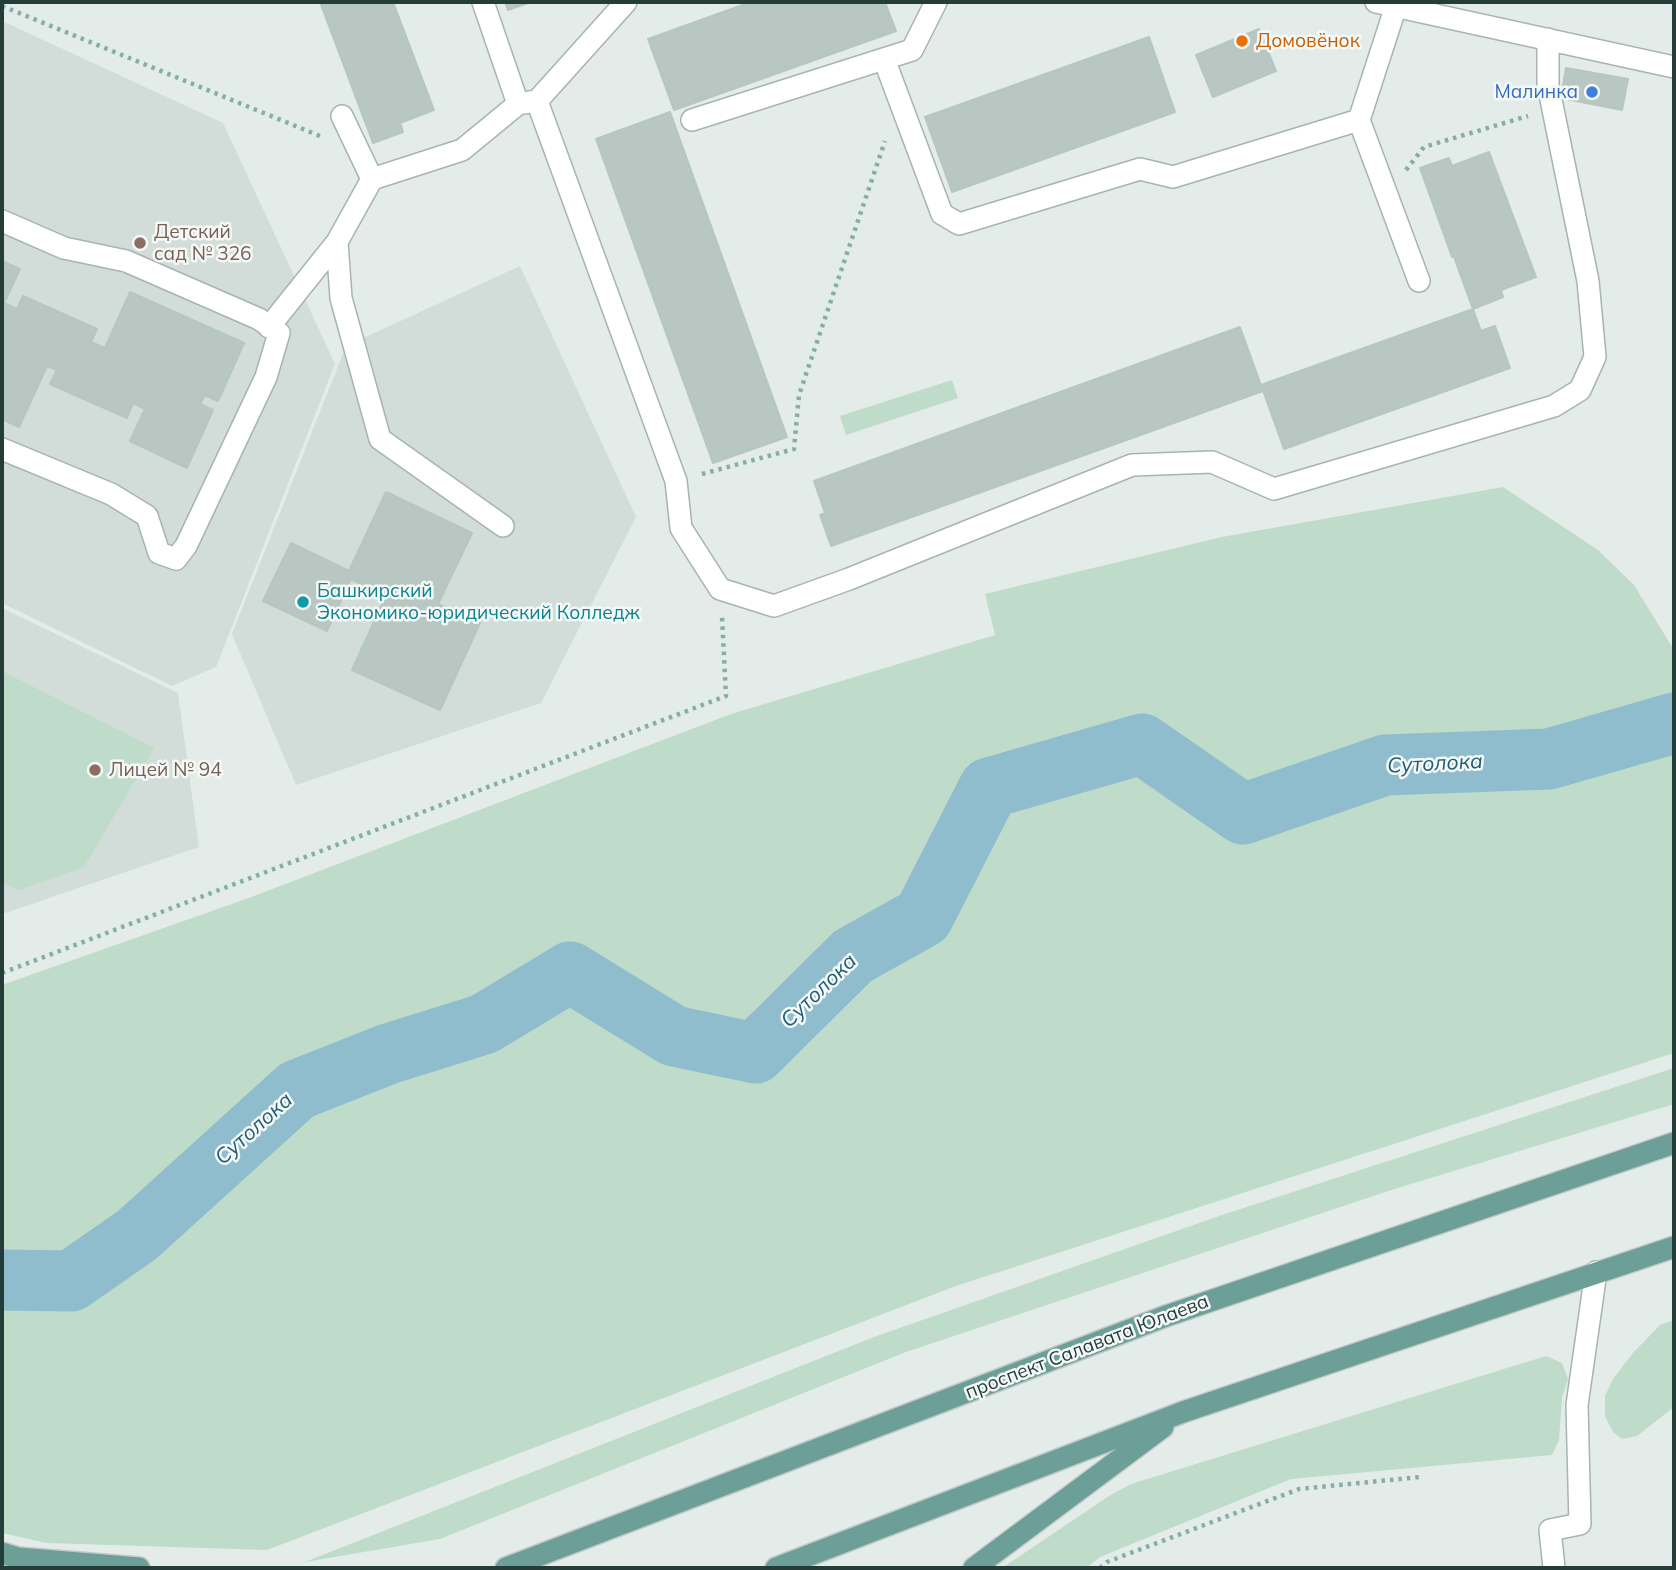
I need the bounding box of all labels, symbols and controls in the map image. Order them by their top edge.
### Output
place label: Домовёнок [1256,30,1360,52]
marker: Домовёнок [1234,33,1250,49]
place label: Малинка [1494,81,1578,103]
marker: Малинка [1584,84,1600,100]
place label: Детский сад № 326 [154,221,251,265]
marker: Детский сад № 326 [132,235,148,251]
place label: Башкирский Экономико-юридический Колледж [317,580,640,624]
marker: Башкирский Экономико-юридический Колледж [295,594,311,610]
water label: Сутолока [1387,749,1483,779]
place label: Лицей № 94 [109,759,222,781]
marker: Лицей № 94 [87,762,103,778]
water label: Сутолока [776,949,862,1033]
water label: Сутолока [210,1088,298,1170]
street label: проспект Салавата Юлаева [962,1290,1212,1404]

